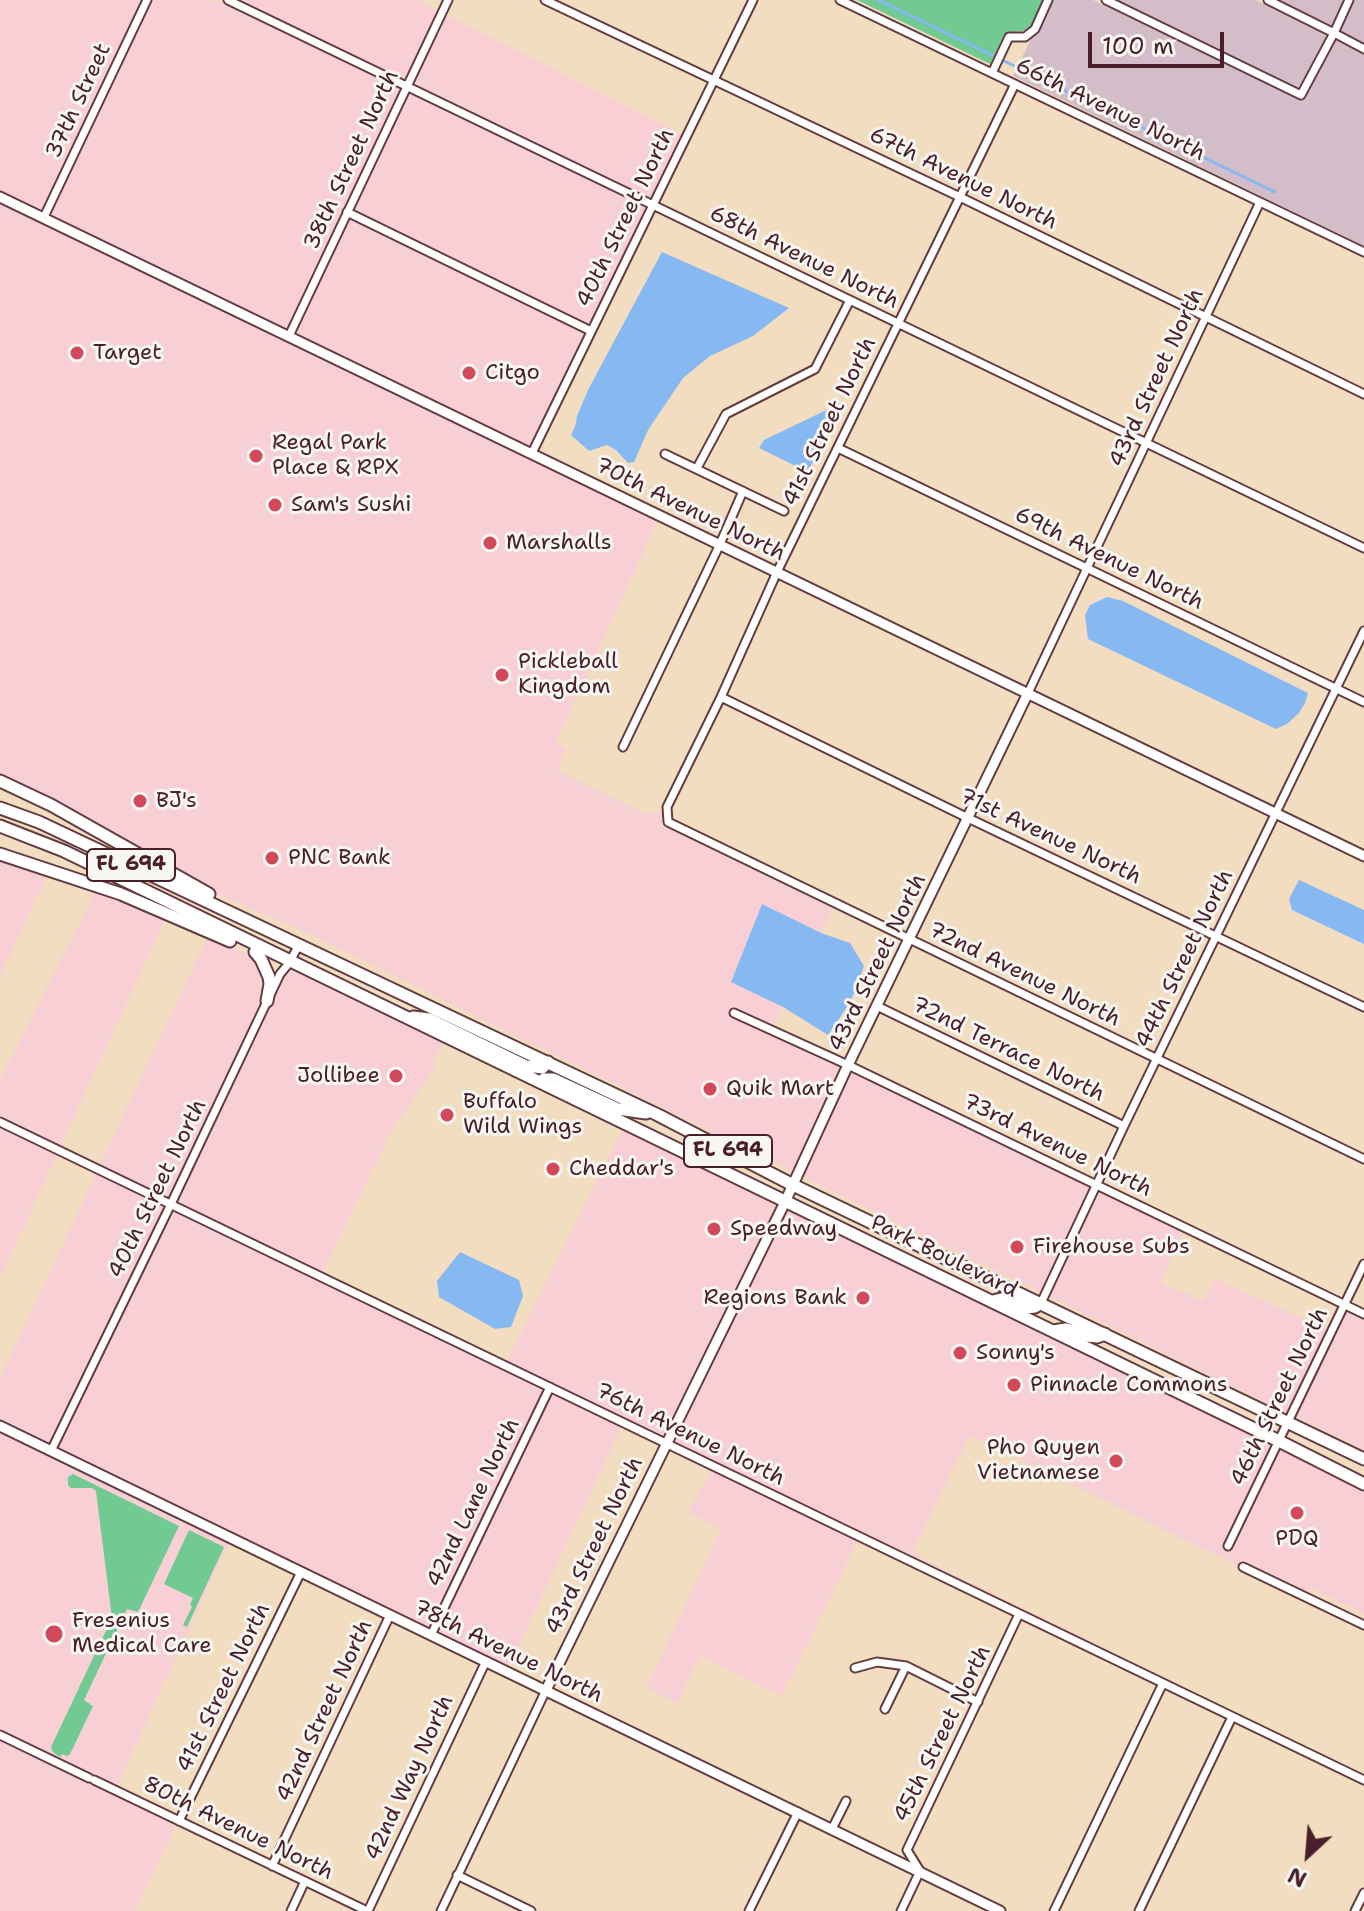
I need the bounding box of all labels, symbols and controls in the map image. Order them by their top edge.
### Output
scale bar [1092,16,1228,66]
text: 100 m [1102,30,1174,62]
street label: 37th Street [41,39,117,163]
street label: 66th Avenue North [1011,53,1209,167]
street label: 38th Street North [299,66,405,254]
street label: 67th Avenue North [865,122,1061,236]
street label: 40th Street North [571,124,681,312]
street label: 68th Avenue North [705,201,903,315]
street label: 43rd Street North [1104,284,1210,472]
street label: 41st Street North [778,333,882,511]
place label: Target [93,340,162,366]
marker: Target [68,344,86,362]
place label: Citgo [485,360,540,386]
marker: Citgo [460,364,478,382]
place label: Regal Park Place & RPX [272,430,399,482]
marker: Regal Park Place & RPX [247,447,265,465]
street label: 70th Avenue North [591,453,789,567]
place label: Sam's Sushi [291,492,411,518]
marker: Sam's Sushi [266,496,284,514]
street label: 69th Avenue North [1010,502,1208,616]
place label: Marshalls [506,530,612,556]
marker: Marshalls [481,534,499,552]
place label: Pickleball Kingdom [518,649,618,700]
marker: Pickleball Kingdom [493,666,511,684]
street label: 71st Avenue North [955,783,1145,891]
place label: BJ's [156,788,197,814]
marker: BJ's [131,792,149,810]
place label: PNC Bank [288,845,391,871]
road number: FL 694 [87,849,175,881]
marker: PNC Bank [263,849,281,867]
street label: 44th Street North [1130,866,1240,1052]
street label: 43rd Street North [824,870,932,1056]
street label: 72nd Avenue North [924,917,1124,1033]
street label: 72nd Terrace North [907,992,1109,1108]
place label: Jollibee [297,1063,380,1089]
marker: Jollibee [387,1067,405,1085]
place label: Quik Mart [726,1076,834,1102]
marker: Quik Mart [701,1080,719,1098]
place label: Buffalo Wild Wings [463,1089,582,1140]
street label: 73rd Avenue North [958,1089,1156,1203]
street label: 40th Street North [103,1095,213,1283]
marker: Buffalo Wild Wings [438,1106,456,1124]
road number: FL 694 [684,1135,772,1167]
place label: Cheddar's [569,1156,674,1182]
marker: Cheddar's [544,1160,562,1178]
street label: Park Boulevard [866,1210,1022,1304]
place label: Speedway [730,1216,837,1242]
marker: Speedway [705,1220,723,1238]
place label: Firehouse Subs [1033,1234,1190,1260]
marker: Firehouse Subs [1008,1238,1026,1256]
place label: Regions Bank [704,1285,847,1311]
marker: Regions Bank [854,1289,872,1307]
street label: 46th Street North [1225,1304,1335,1490]
place label: Sonny's [976,1340,1055,1366]
marker: Sonny's [951,1344,969,1362]
place label: Pinnacle Commons [1030,1372,1228,1398]
marker: Pinnacle Commons [1005,1376,1023,1394]
street label: 76th Avenue North [591,1378,789,1492]
street label: 42nd Lane North [422,1414,526,1592]
place label: Pho Quyen Vietnamese [977,1435,1100,1486]
marker: Pho Quyen Vietnamese [1107,1452,1125,1470]
street label: 43rd Street North [541,1453,649,1639]
marker: PDQ [1288,1504,1306,1522]
place label: PDQ [1275,1526,1319,1552]
street label: 78th Avenue North [409,1595,607,1709]
street label: 41st Street North [172,1599,276,1777]
place label: Fresenius Medical Care [72,1608,212,1660]
street label: 42nd Street North [271,1616,379,1806]
marker: Fresenius Medical Care [43,1623,65,1645]
street label: 45th Street North [889,1641,997,1827]
street label: 42nd Way North [360,1691,460,1865]
street label: 80th Avenue North [139,1771,337,1887]
north arrow [1268,1815,1348,1895]
text: N [1283,1860,1311,1894]

